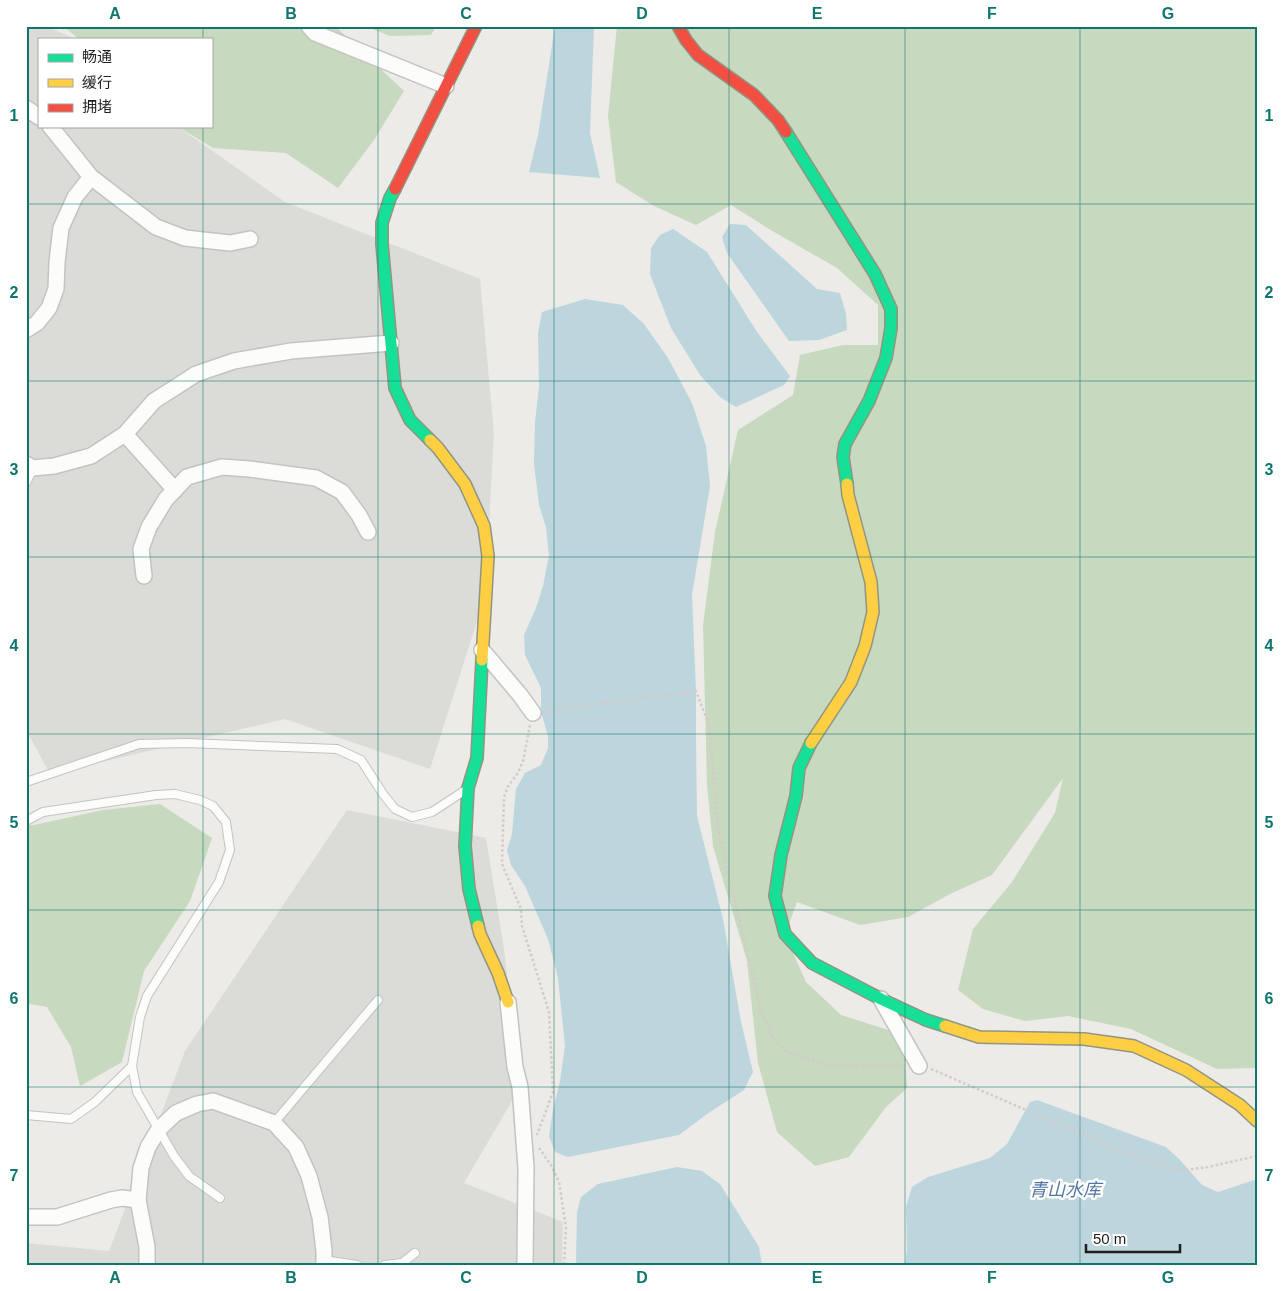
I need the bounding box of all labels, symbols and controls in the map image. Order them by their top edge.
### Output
text: A [109,5,121,22]
text: B [285,5,297,22]
text: C [460,5,472,22]
text: D [636,5,648,22]
text: E [812,5,823,22]
text: F [987,5,997,22]
text: G [1162,5,1174,22]
legend [38,38,212,128]
text: 畅通 [82,48,112,65]
text: 缓行 [82,74,112,91]
text: 拥堵 [82,98,112,115]
text: 1 [10,107,19,124]
text: 1 [1265,107,1274,124]
text: 2 [10,284,19,301]
text: 2 [1265,284,1274,301]
text: 3 [10,461,19,478]
text: 3 [1265,461,1274,478]
text: 4 [10,637,19,654]
text: 4 [1265,637,1274,654]
text: 5 [10,814,19,831]
text: 5 [1265,814,1274,831]
text: 6 [10,990,19,1007]
text: 6 [1265,990,1274,1007]
text: 7 [10,1167,19,1184]
text: 7 [1265,1167,1274,1184]
water label: 青山水库 [1029,1180,1104,1200]
scale bar [1086,1221,1179,1253]
text: 50 m [1093,1230,1126,1247]
text: A [109,1269,121,1286]
text: B [285,1269,297,1286]
text: C [460,1269,472,1286]
text: D [636,1269,648,1286]
text: E [812,1269,823,1286]
text: F [987,1269,997,1286]
text: G [1162,1269,1174,1286]

